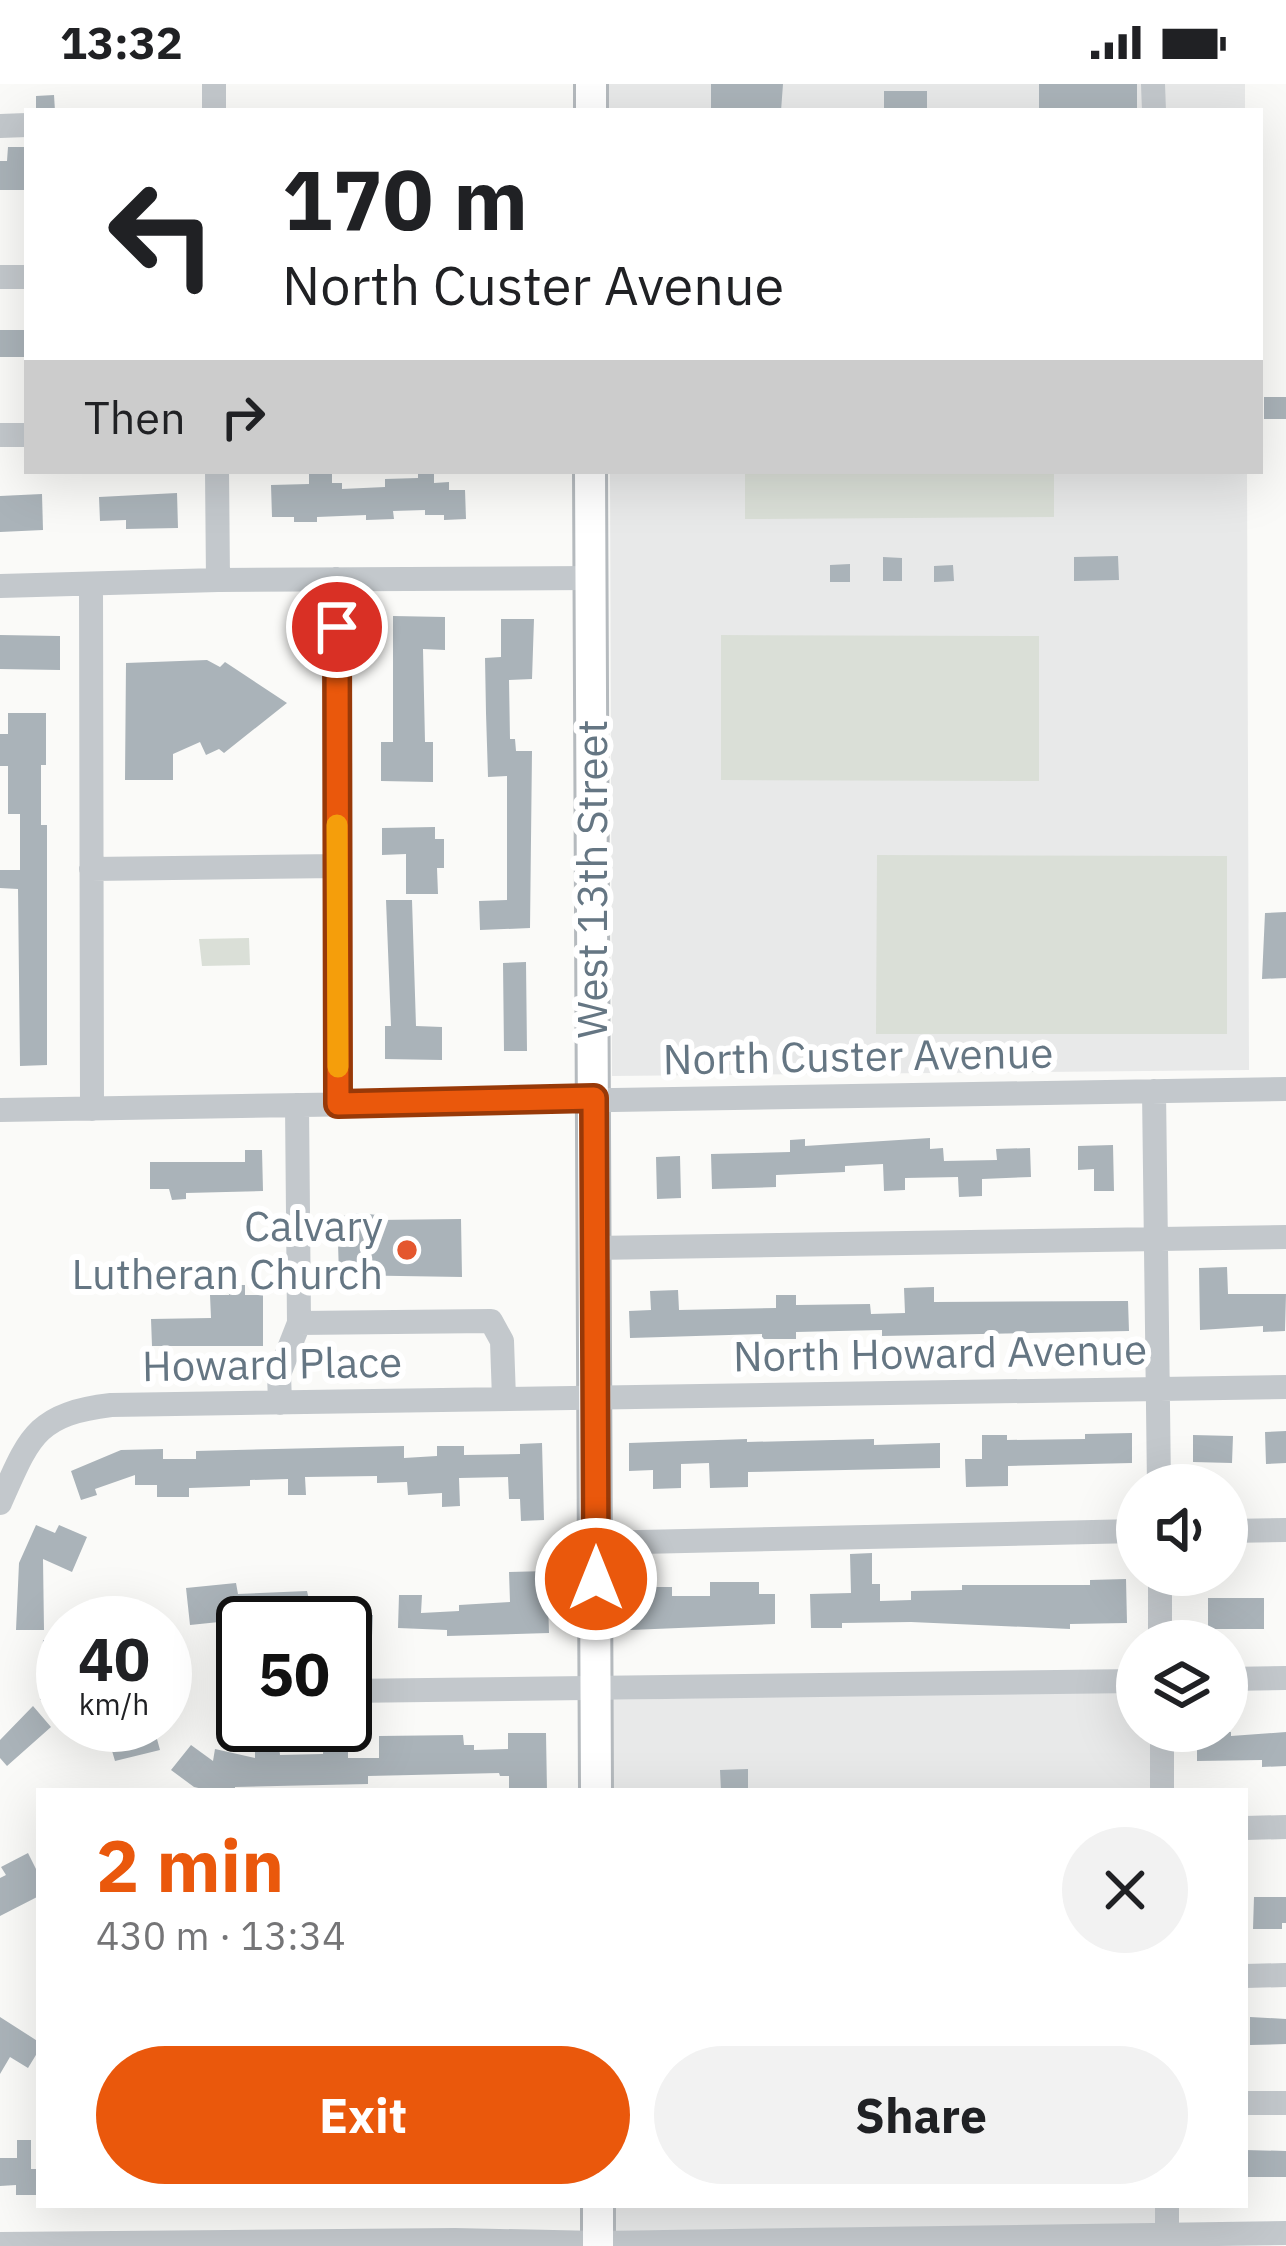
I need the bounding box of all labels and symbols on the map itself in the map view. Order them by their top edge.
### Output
pin [286,576,388,678]
street label: West 13th Street [564,720,619,1038]
street label: North Custer Avenue [662,1025,1054,1086]
place label: Calvary Lutheran Church [71,1198,383,1301]
marker: Calvary Lutheran Church [394,1237,420,1263]
street label: North Howard Avenue [732,1321,1148,1384]
street label: Howard Place [142,1334,402,1393]
position arrow [533,1516,659,1642]
speed limit sign: 50 [216,1596,372,1752]

